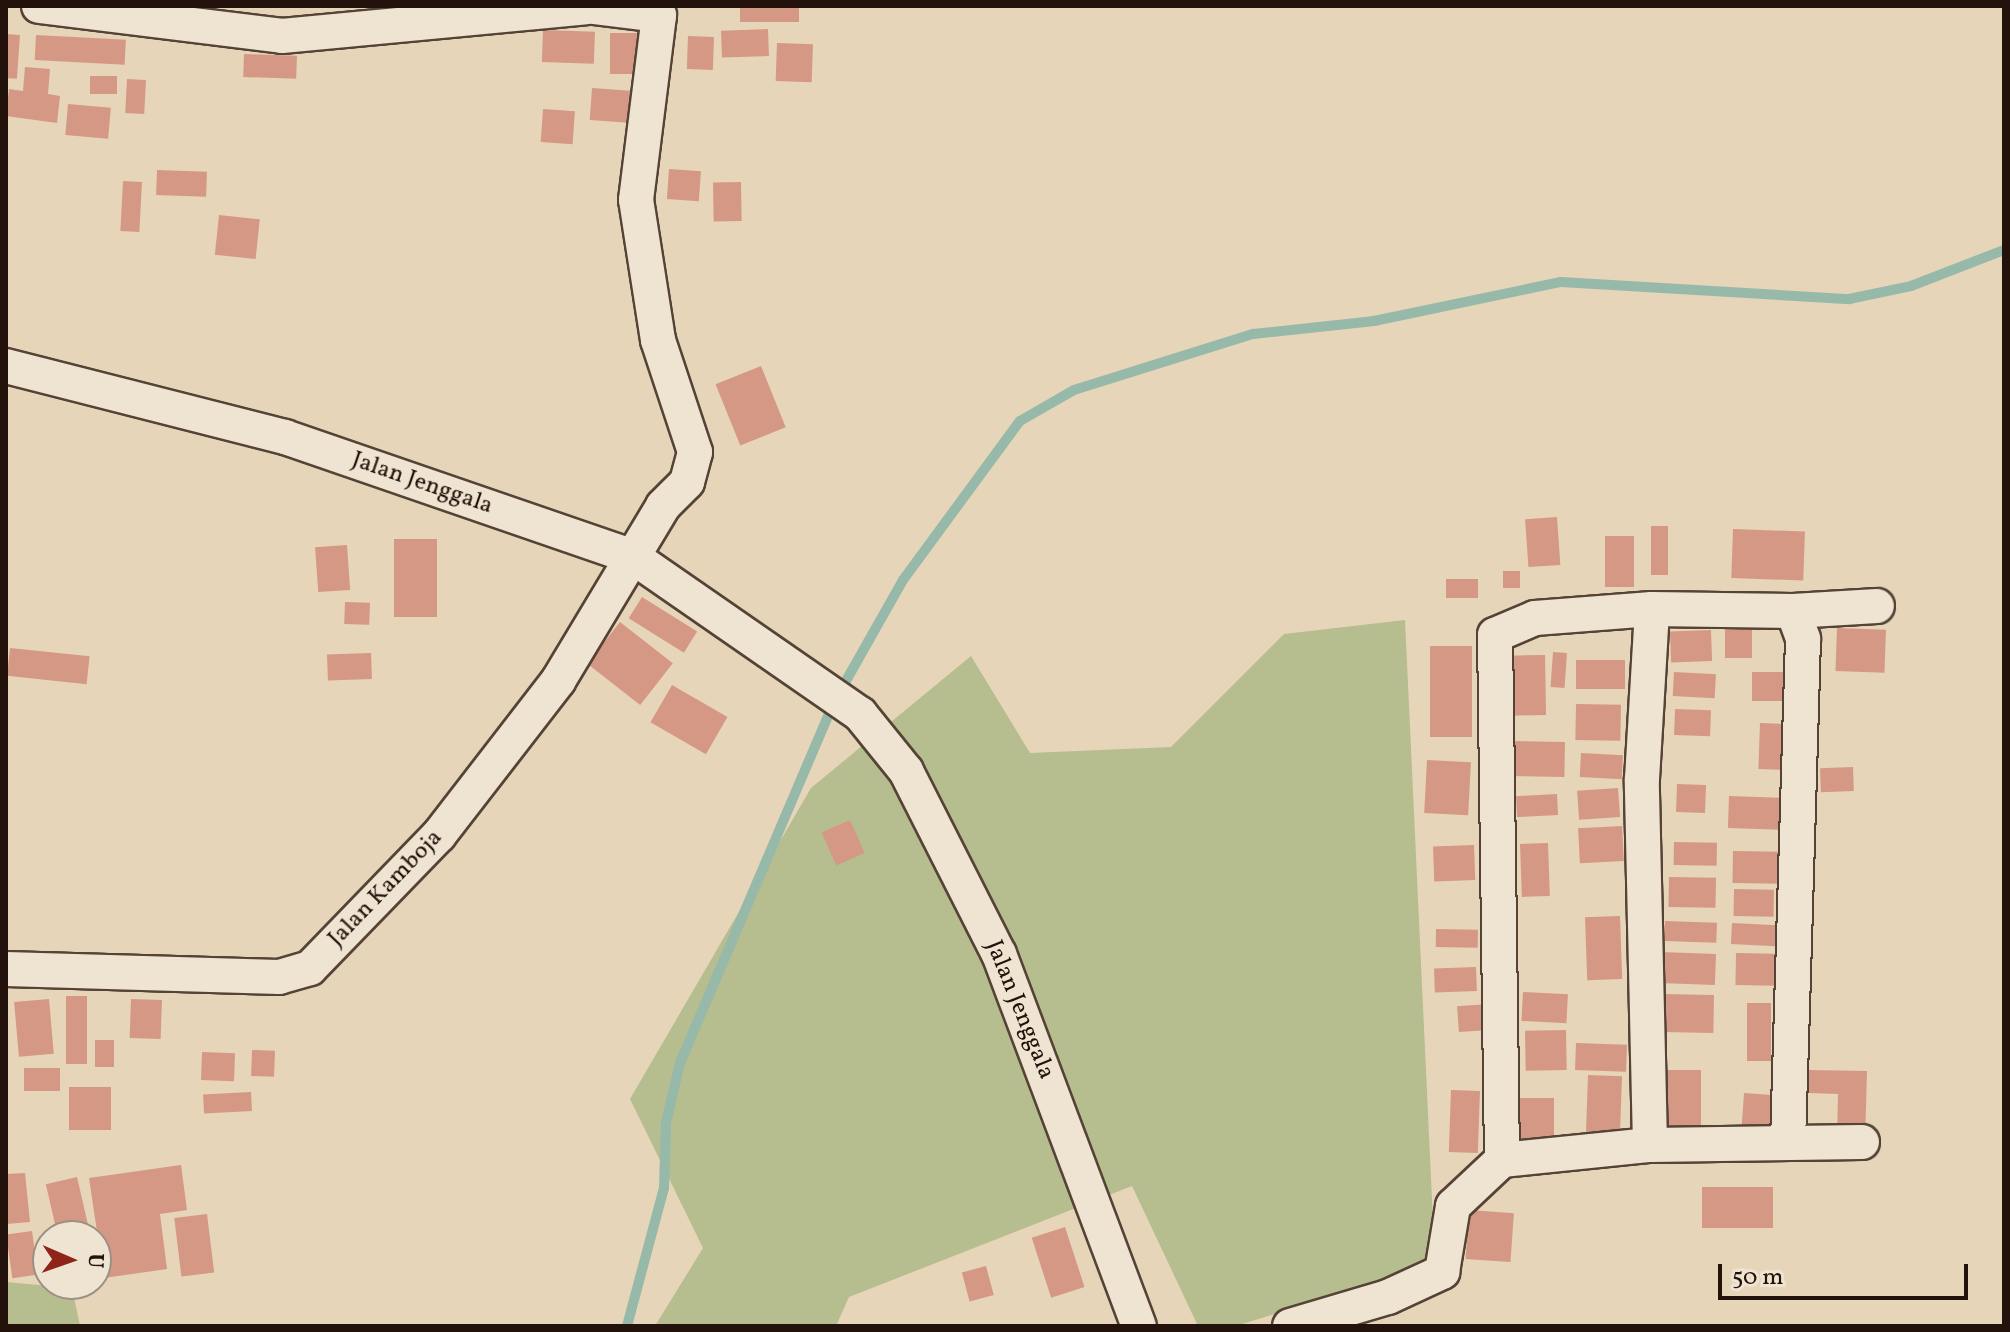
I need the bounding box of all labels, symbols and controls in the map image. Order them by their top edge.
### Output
street label: Jalan Jenggala [348,446,496,522]
street label: Jalan Kamboja [323,824,449,954]
street label: Jalan Jenggala [978,936,1060,1084]
north arrow [32,1220,112,1300]
scale bar [1722,1248,1972,1298]
text: U [79,1253,110,1269]
text: 50 m [1732,1261,1784,1295]

